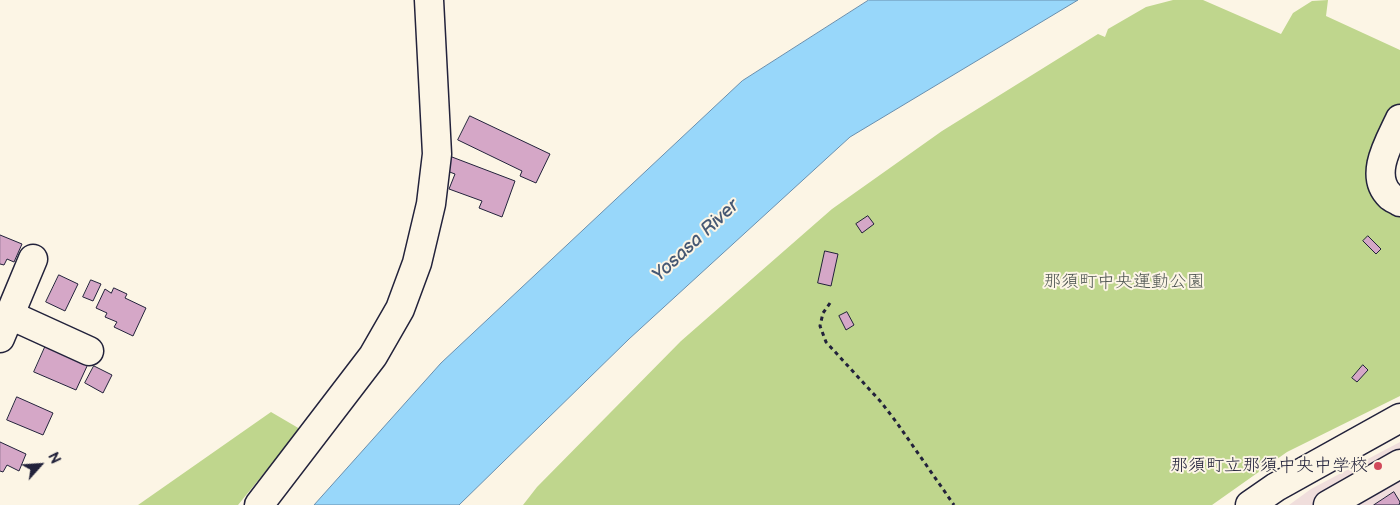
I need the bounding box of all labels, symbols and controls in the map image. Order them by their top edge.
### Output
water label: Yosasa River [648,195,744,287]
park label: 那須町中央運動公園 [1043,271,1205,293]
north arrow [15,440,65,490]
text: N [44,450,64,467]
place label: 那須町立那須中央中学校 [1170,455,1368,477]
marker: 那須町立那須中央中学校 [1372,460,1384,472]

